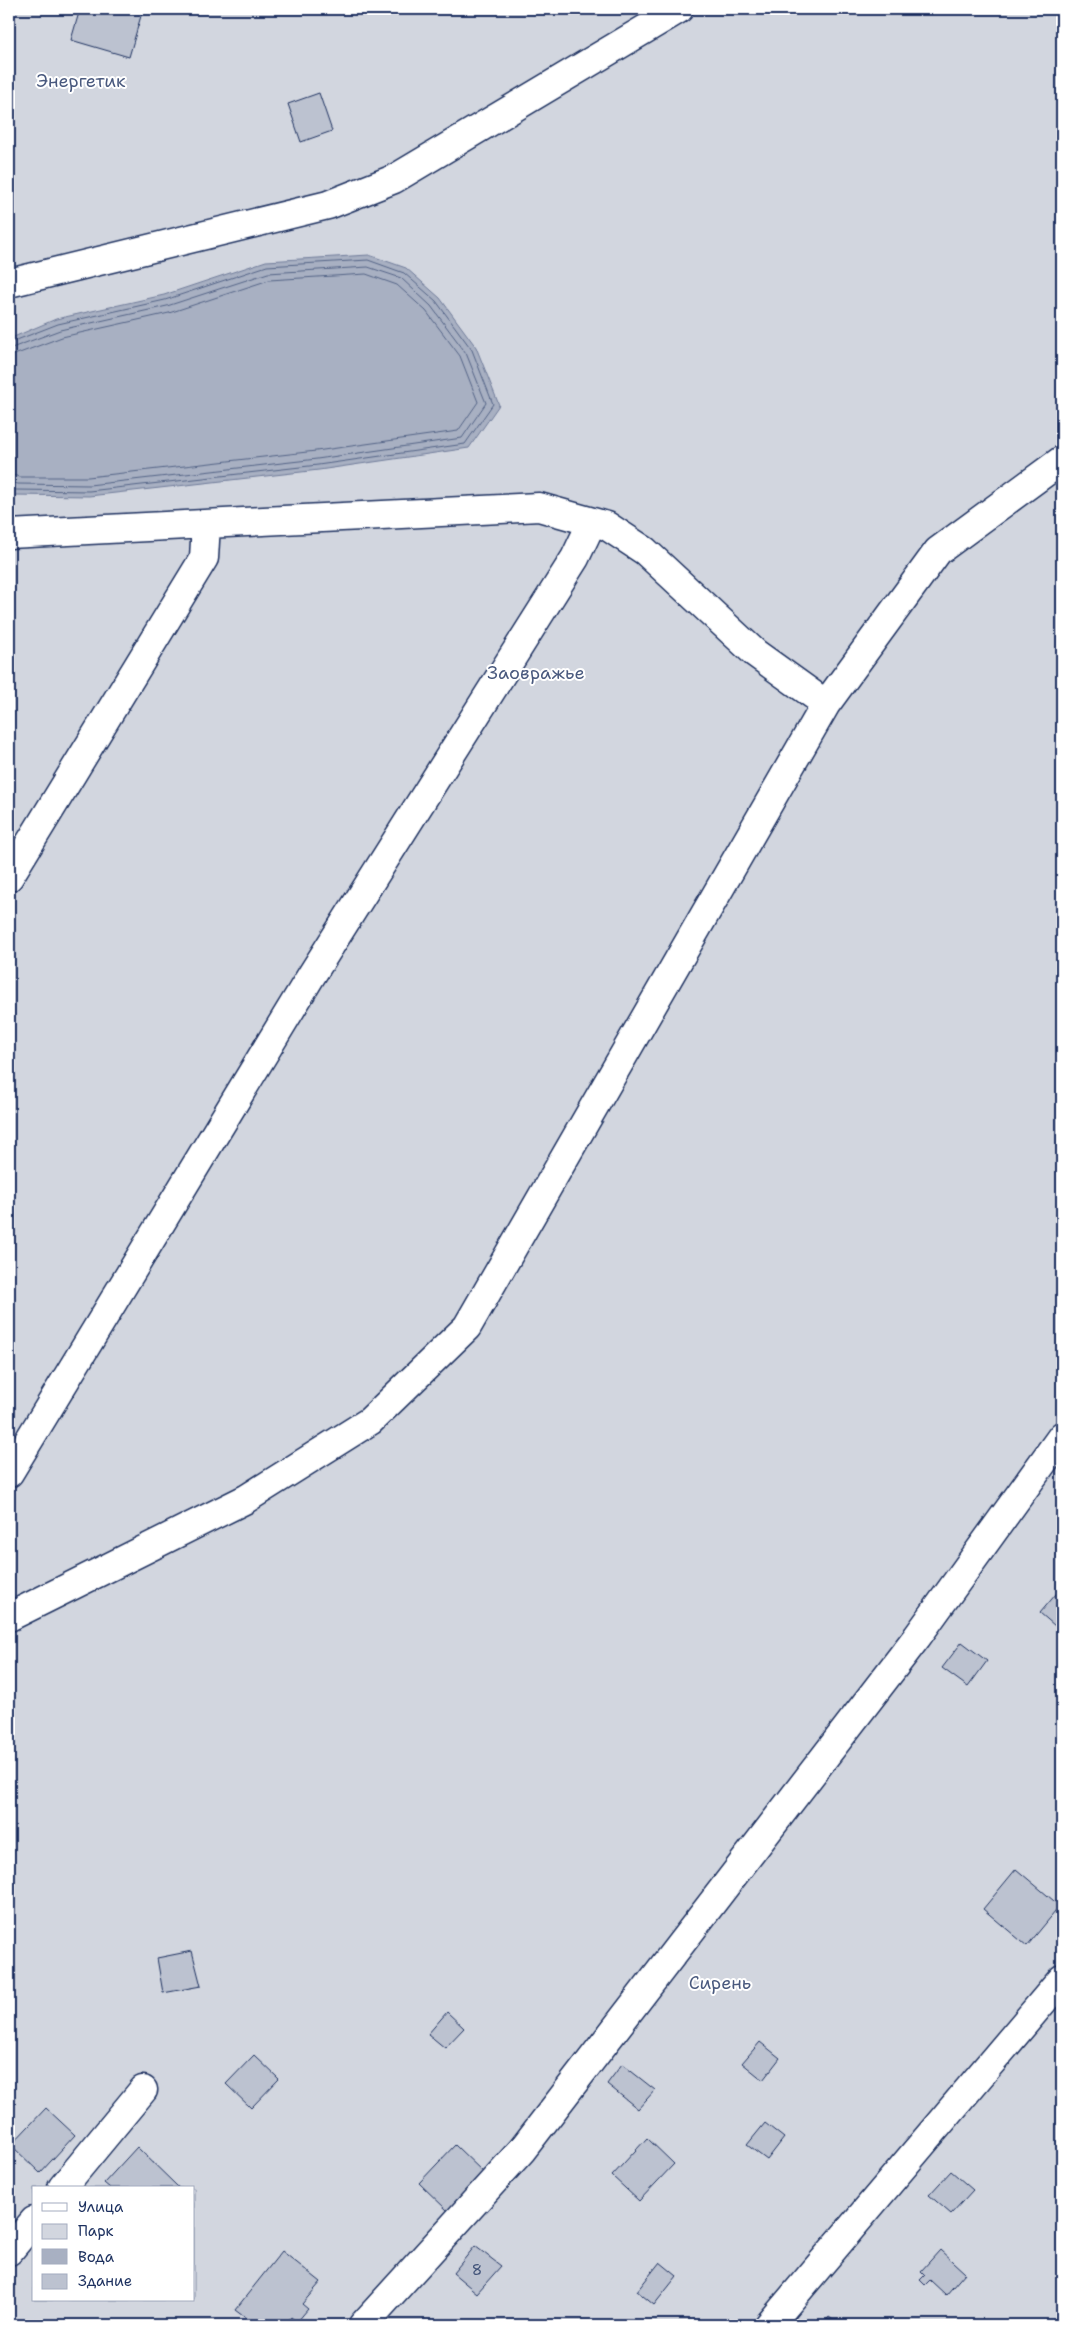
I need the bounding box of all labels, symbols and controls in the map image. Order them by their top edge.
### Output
park label: Энергетик [36,69,126,93]
park label: Заовражье [487,661,585,685]
park label: Сирень [689,1971,751,1995]
legend [32,2186,195,2302]
text: Улица [78,2197,124,2217]
text: Парк [78,2221,114,2241]
text: Вода [78,2247,115,2267]
house number: 8 [472,2260,482,2280]
text: Здание [78,2271,132,2291]

